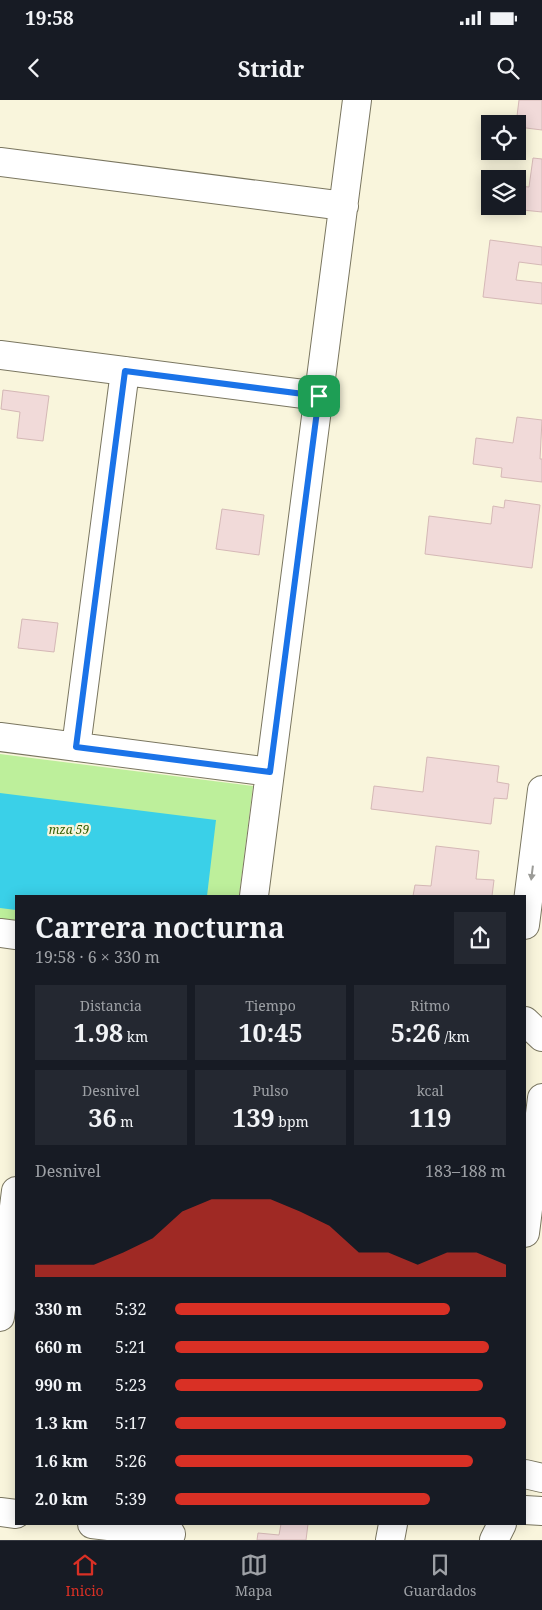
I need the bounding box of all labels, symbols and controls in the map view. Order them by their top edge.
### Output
text: 19:58 [25,5,74,31]
text: Stridr [238,53,304,83]
icon: back [20,54,48,82]
icon: search [494,54,522,82]
map controls [481,115,526,215]
button: locate [481,115,526,160]
button: layers [481,170,526,215]
pin [298,375,340,417]
icon: arrive [305,382,333,410]
park label: mza 59 [49,821,89,838]
one-way arrow [527,865,535,881]
text: Carrera nocturna [35,908,285,946]
button: share [454,912,506,964]
text: 19:58 · 6 × 330 m [35,946,160,968]
text: Distancia [80,996,142,1015]
text: Tiempo [245,996,296,1015]
text: Ritmo [410,996,450,1015]
text: 1.98 [73,1015,123,1049]
text: 10:45 [238,1015,303,1049]
text: 5:26 [391,1015,441,1049]
text: km [123,1027,148,1046]
text: /km [441,1027,470,1046]
text: Desnivel [82,1081,140,1100]
text: Pulso [252,1081,289,1100]
text: kcal [417,1081,444,1100]
text: 36 [88,1100,117,1134]
text: 139 [232,1100,275,1134]
text: 119 [409,1100,451,1134]
text: m [117,1112,133,1131]
text: bpm [275,1112,309,1131]
text: Desnivel [35,1160,101,1182]
text: 183–188 m [425,1160,506,1182]
text: 330 m [35,1298,82,1320]
text: 5:32 [115,1298,146,1320]
text: 660 m [35,1336,82,1358]
text: 5:21 [115,1336,146,1358]
text: 990 m [35,1374,82,1396]
text: 5:23 [115,1374,146,1396]
text: 1.3 km [35,1412,88,1434]
text: 5:17 [115,1412,146,1434]
text: 1.6 km [35,1450,88,1472]
text: 5:26 [115,1450,146,1472]
text: 2.0 km [35,1488,88,1510]
text: 5:39 [115,1488,146,1510]
tab: Inicio [66,1551,104,1600]
tab: Mapa [235,1551,272,1600]
tab: Guardados [404,1551,476,1600]

